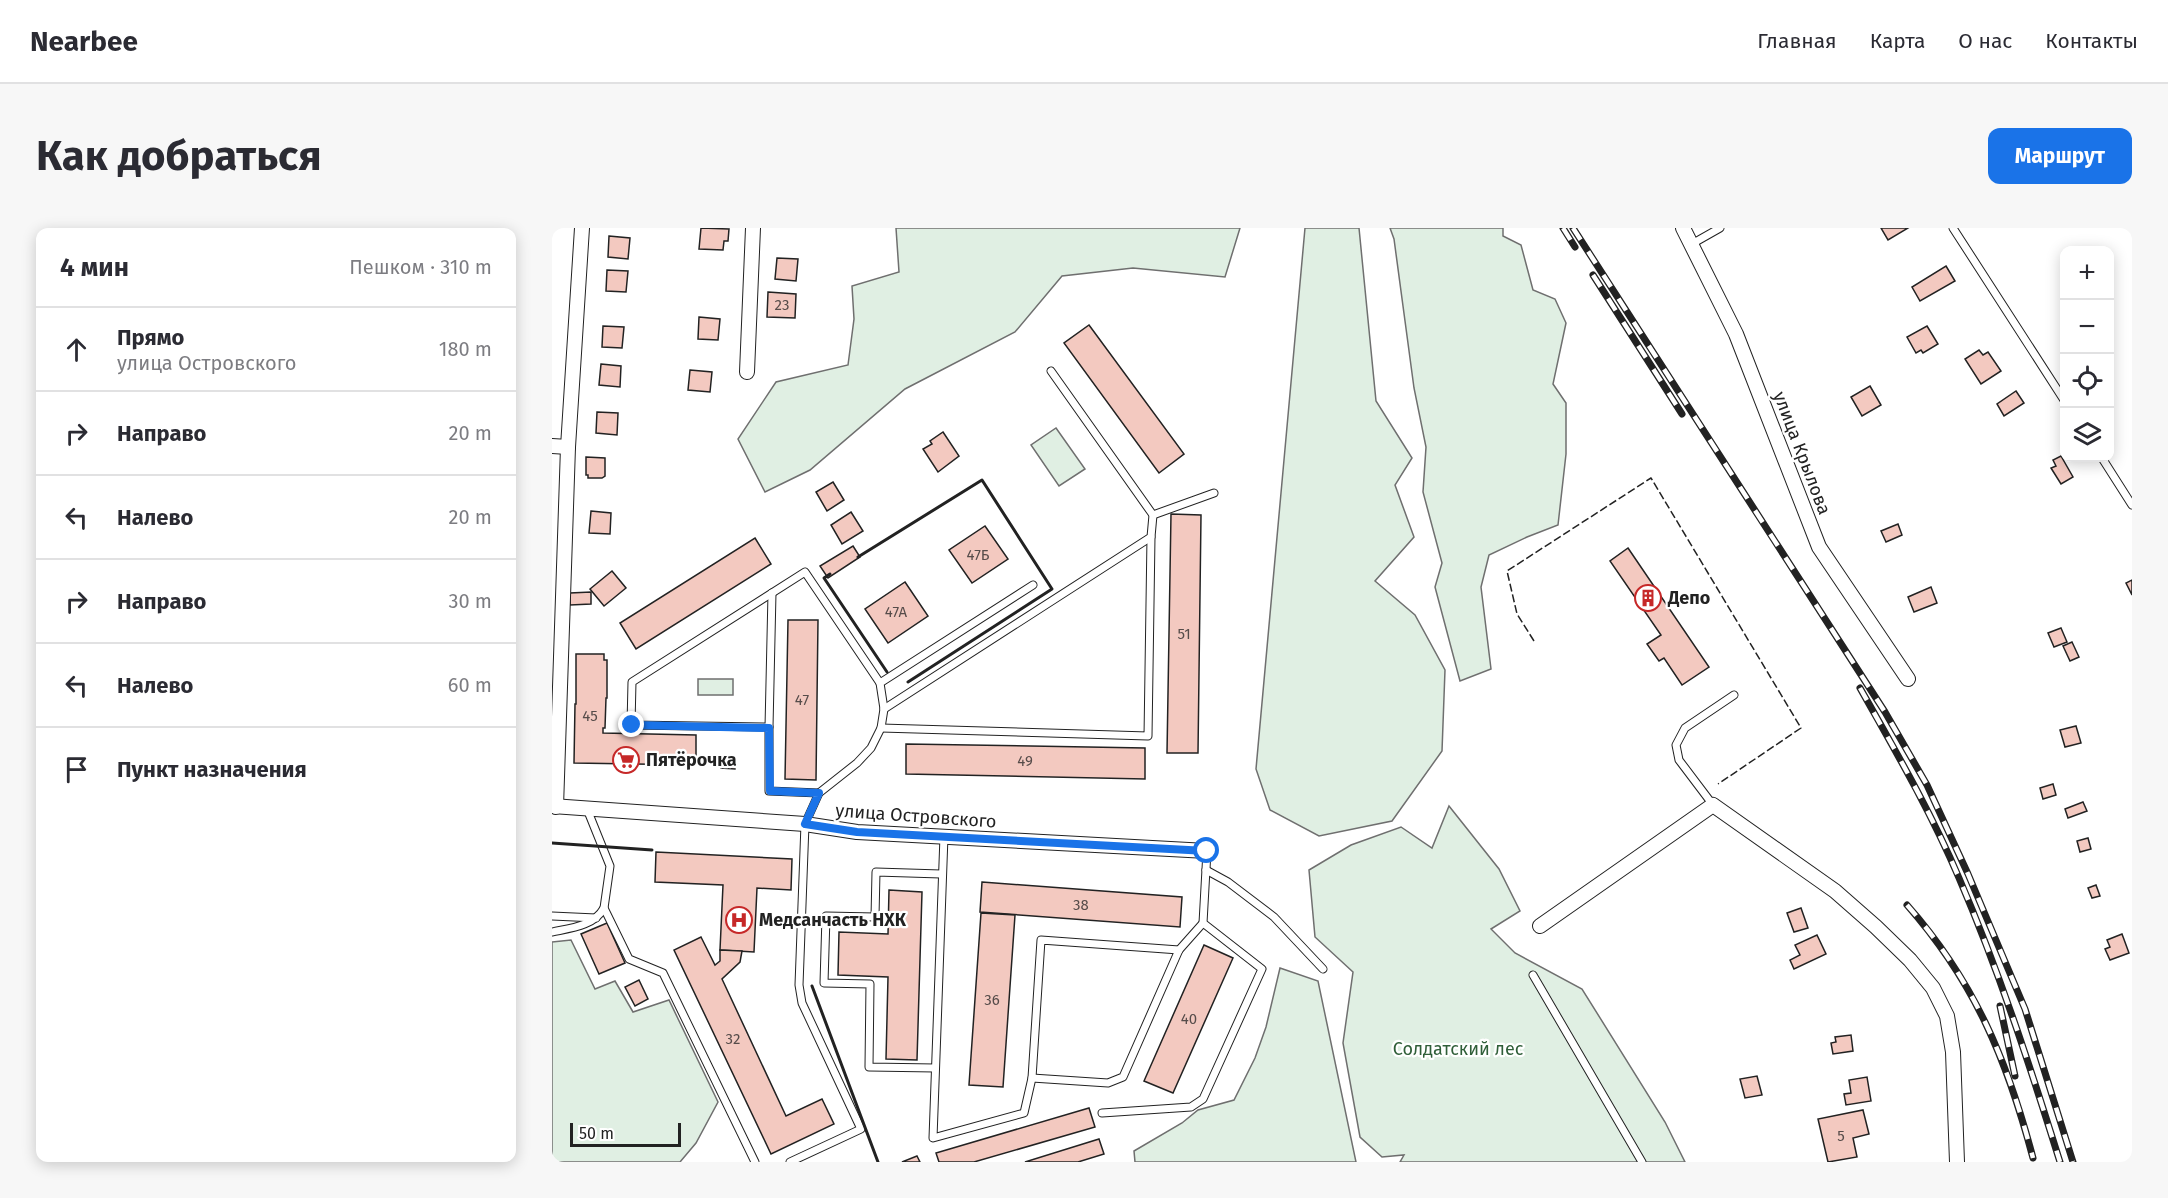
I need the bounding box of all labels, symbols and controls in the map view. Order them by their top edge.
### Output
text: Nearbee [30,25,138,58]
text: Главная [1757,28,1837,54]
text: Карта [1870,28,1925,54]
text: О нас [1958,28,2012,54]
text: Контакты [2045,28,2138,54]
button: Маршрут [1988,128,2132,184]
text: Как добраться [36,131,322,181]
map controls [2060,246,2114,462]
button: + [2060,246,2114,300]
text: 4 мин [60,252,129,283]
text: Пешком · 310 m [349,255,492,279]
house number: 23 [775,296,789,314]
button: − [2060,300,2114,354]
text: Прямо [117,324,184,351]
icon: ahead [60,333,93,366]
text: 180 m [439,337,492,361]
text: улица Островского [117,351,296,375]
button: locate [2060,354,2114,408]
street label: улица Крылова [1768,388,1836,518]
button: layers [2060,408,2114,462]
icon: right [60,417,93,450]
text: Направо [117,420,206,447]
text: 20 m [449,421,492,445]
icon: left [60,501,93,534]
text: Налево [117,504,193,531]
text: 20 m [449,505,492,529]
house number: 47Б [967,546,990,564]
building icon: Депо [1633,583,1663,613]
icon: right [60,585,93,618]
place label: Депо [1667,587,1710,609]
text: Направо [117,588,206,615]
text: 30 m [448,589,492,613]
house number: 47А [885,603,908,621]
house number: 51 [1177,625,1191,643]
icon: left [60,669,93,702]
text: Налево [117,672,193,699]
text: 60 m [448,673,492,697]
house number: 47 [795,691,809,709]
house number: 45 [582,707,598,725]
route end [618,711,644,737]
supermarket icon: Пятёрочка [611,745,641,775]
place label: Пятёрочка [646,749,737,771]
house number: 49 [1017,752,1033,770]
icon: arrive [60,753,93,786]
text: Пункт назначения [117,756,307,783]
street label: улица Островского [835,799,997,833]
route start [1193,837,1219,863]
house number: 38 [1073,896,1089,914]
hospital icon: Медсанчасть НХК [724,905,754,935]
place label: Медсанчасть НХК [759,909,907,931]
house number: 36 [984,991,1000,1009]
house number: 40 [1181,1010,1197,1028]
house number: 32 [726,1030,740,1048]
park label: Солдатский лес [1393,1038,1524,1060]
scale bar [570,1120,681,1148]
text: 50 m [579,1124,614,1143]
house number: 5 [1837,1127,1845,1145]

